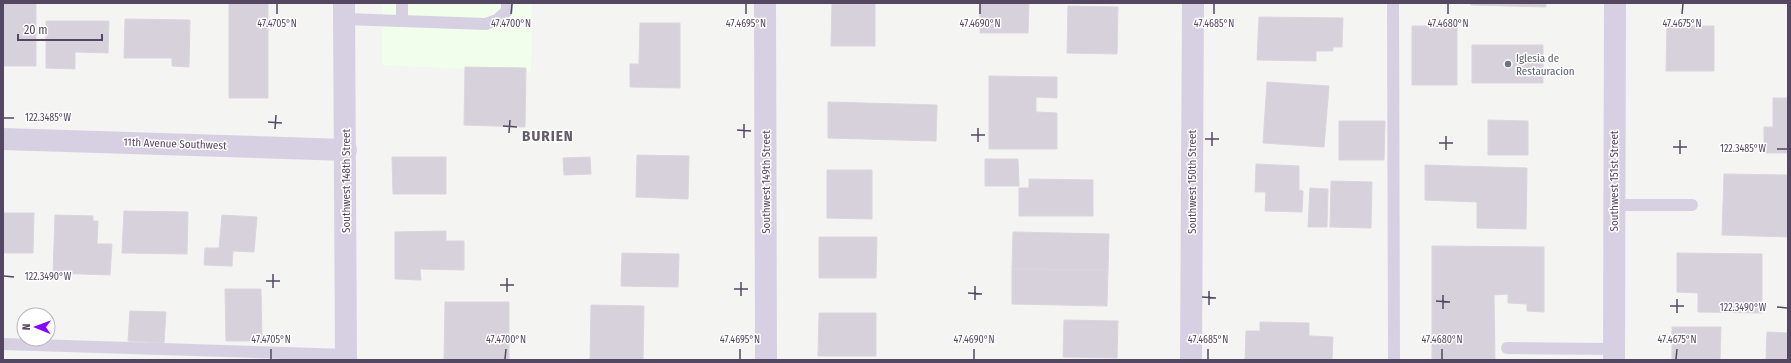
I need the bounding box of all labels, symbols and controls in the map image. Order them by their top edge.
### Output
scale bar [18,16,102,42]
text: 47.4705°N [257,18,297,30]
text: 47.4700°N [491,18,531,30]
text: 47.4695°N [726,18,766,30]
text: 47.4690°N [960,18,1000,30]
text: 47.4685°N [1194,18,1234,30]
text: 47.4680°N [1427,18,1469,30]
text: 47.4675°N [1662,18,1702,30]
text: 20 m [24,23,48,37]
place label: Iglesia de Restauracion [1516,52,1575,78]
marker: Iglesia de Restauracion [1503,59,1513,69]
text: 122.3485°W [25,112,71,124]
district label: BURIEN [522,127,574,145]
street label: Southwest 148th Street [340,129,353,233]
street label: Southwest 149th Street [760,130,773,234]
street label: Southwest 150th Street [1186,130,1199,234]
street label: Southwest 151st Street [1608,130,1621,231]
street label: 11th Avenue Southwest [123,136,227,152]
text: 122.3485°W [1720,143,1766,155]
text: 122.3490°W [25,271,72,283]
text: 122.3490°W [1720,302,1767,314]
north arrow [16,307,56,347]
text: N [20,323,33,330]
text: 47.4705°N [251,334,291,346]
text: 47.4700°N [486,334,526,346]
text: 47.4695°N [720,334,760,346]
text: 47.4690°N [954,334,994,346]
text: 47.4685°N [1188,334,1228,346]
text: 47.4680°N [1421,334,1463,346]
text: 47.4675°N [1657,334,1697,346]

